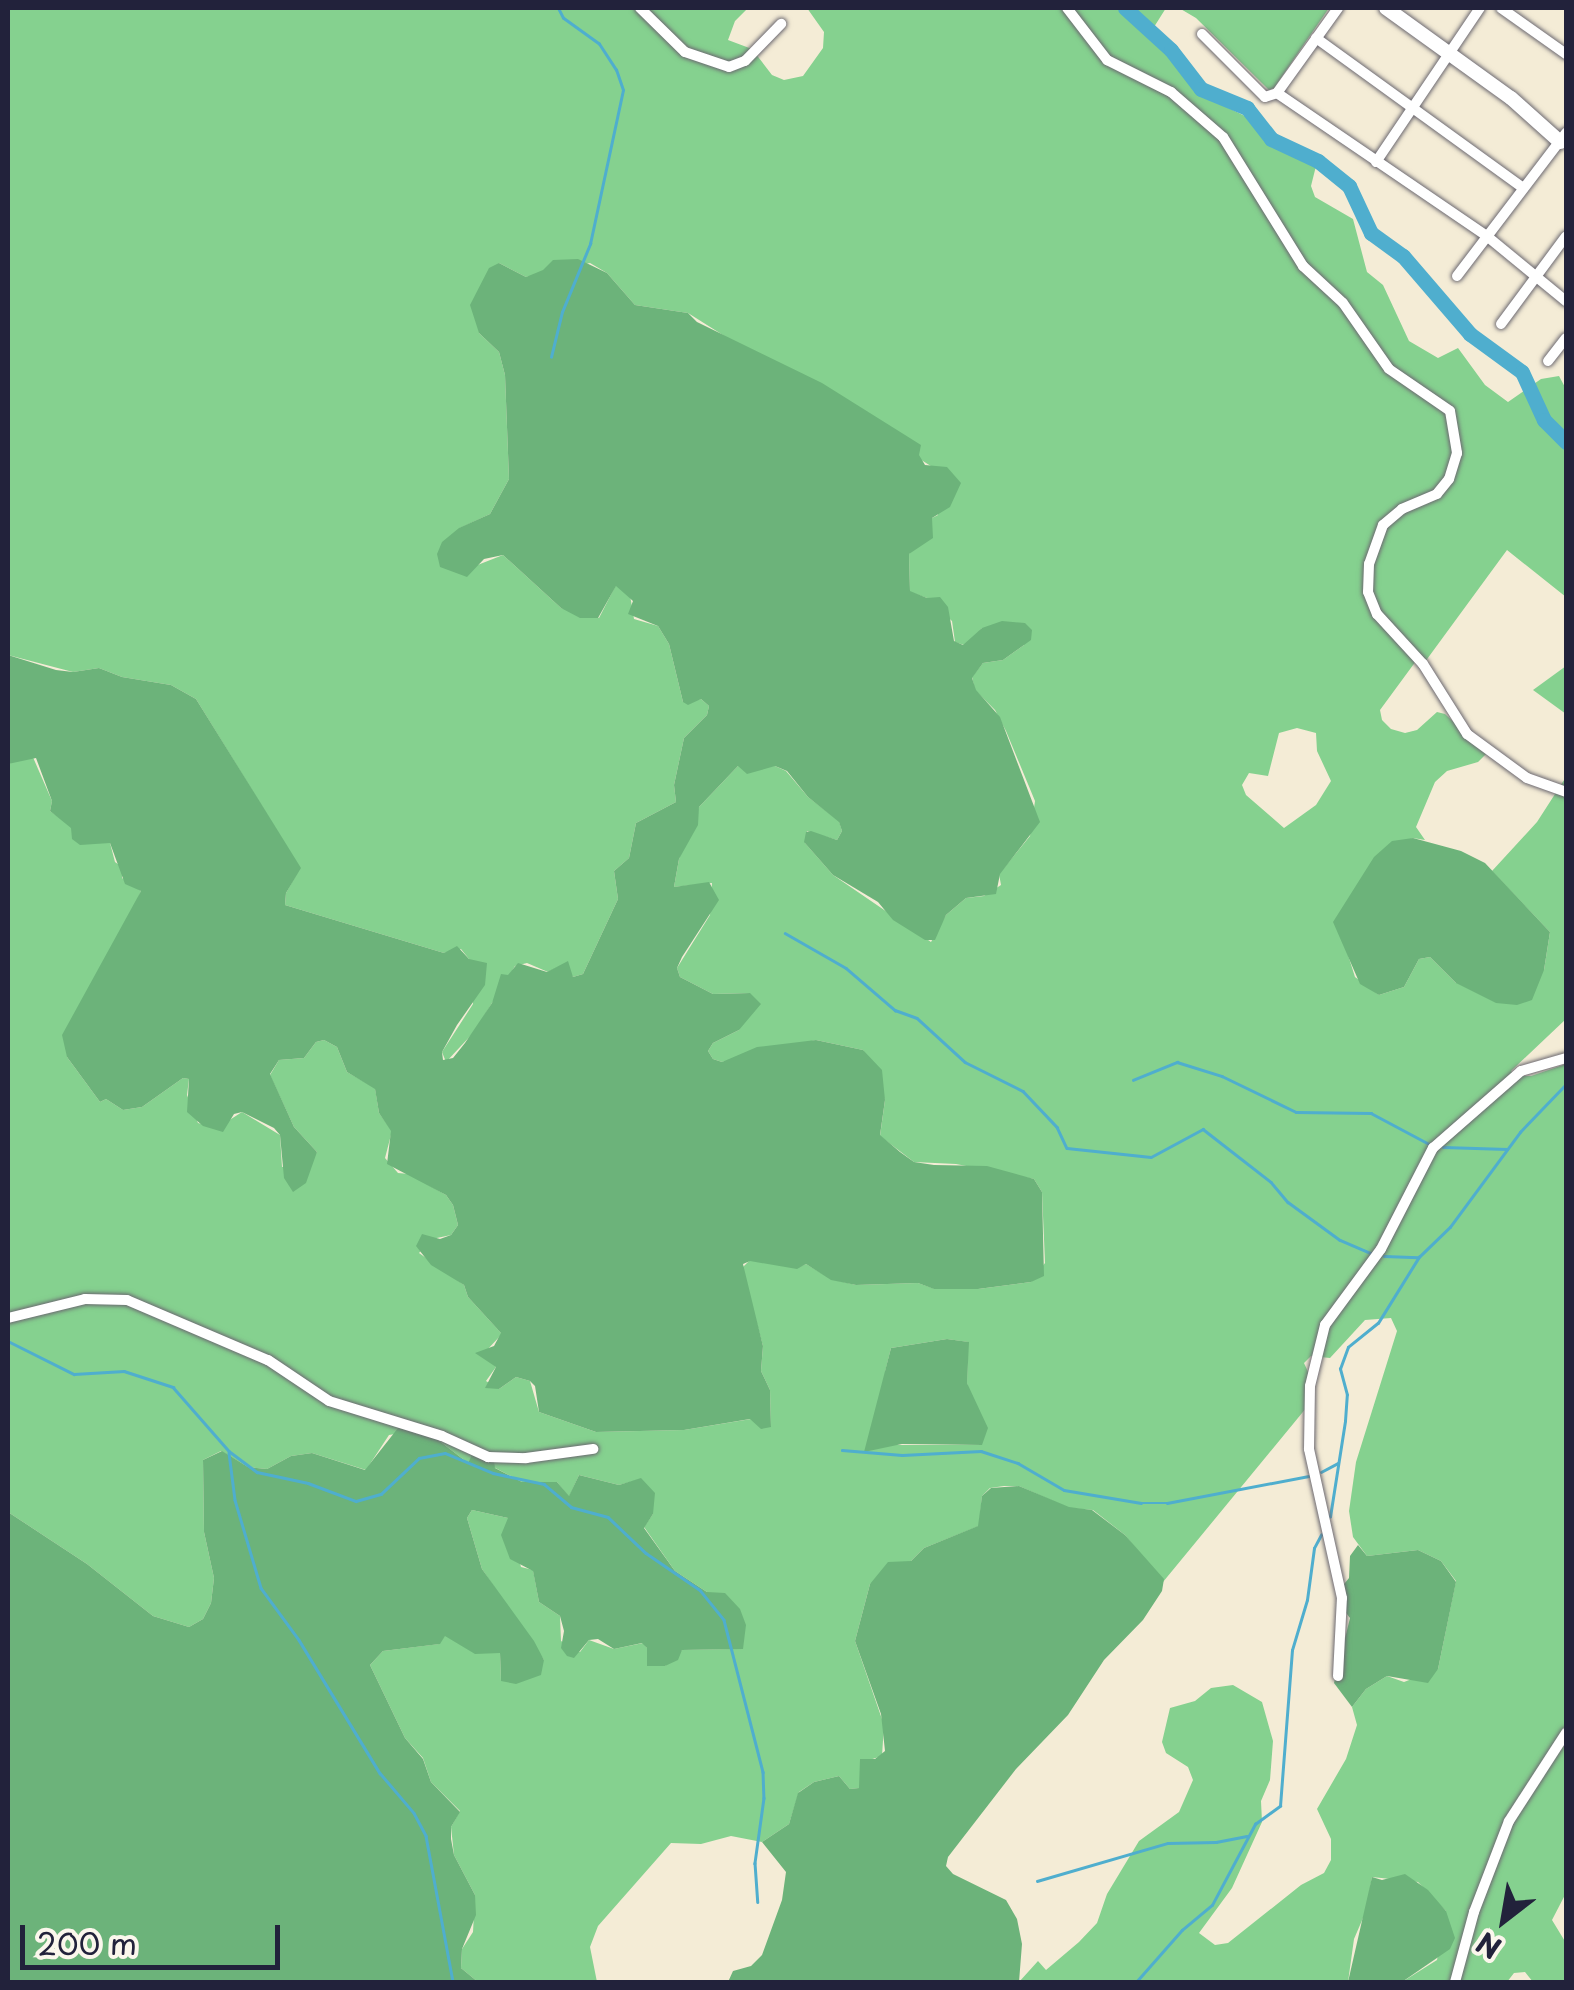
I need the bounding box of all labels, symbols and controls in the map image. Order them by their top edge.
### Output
north arrow [1454,1870,1554,1970]
scale bar [25,1905,285,1967]
text: 200 m [37,1920,137,1965]
text: N [1468,1922,1509,1970]

